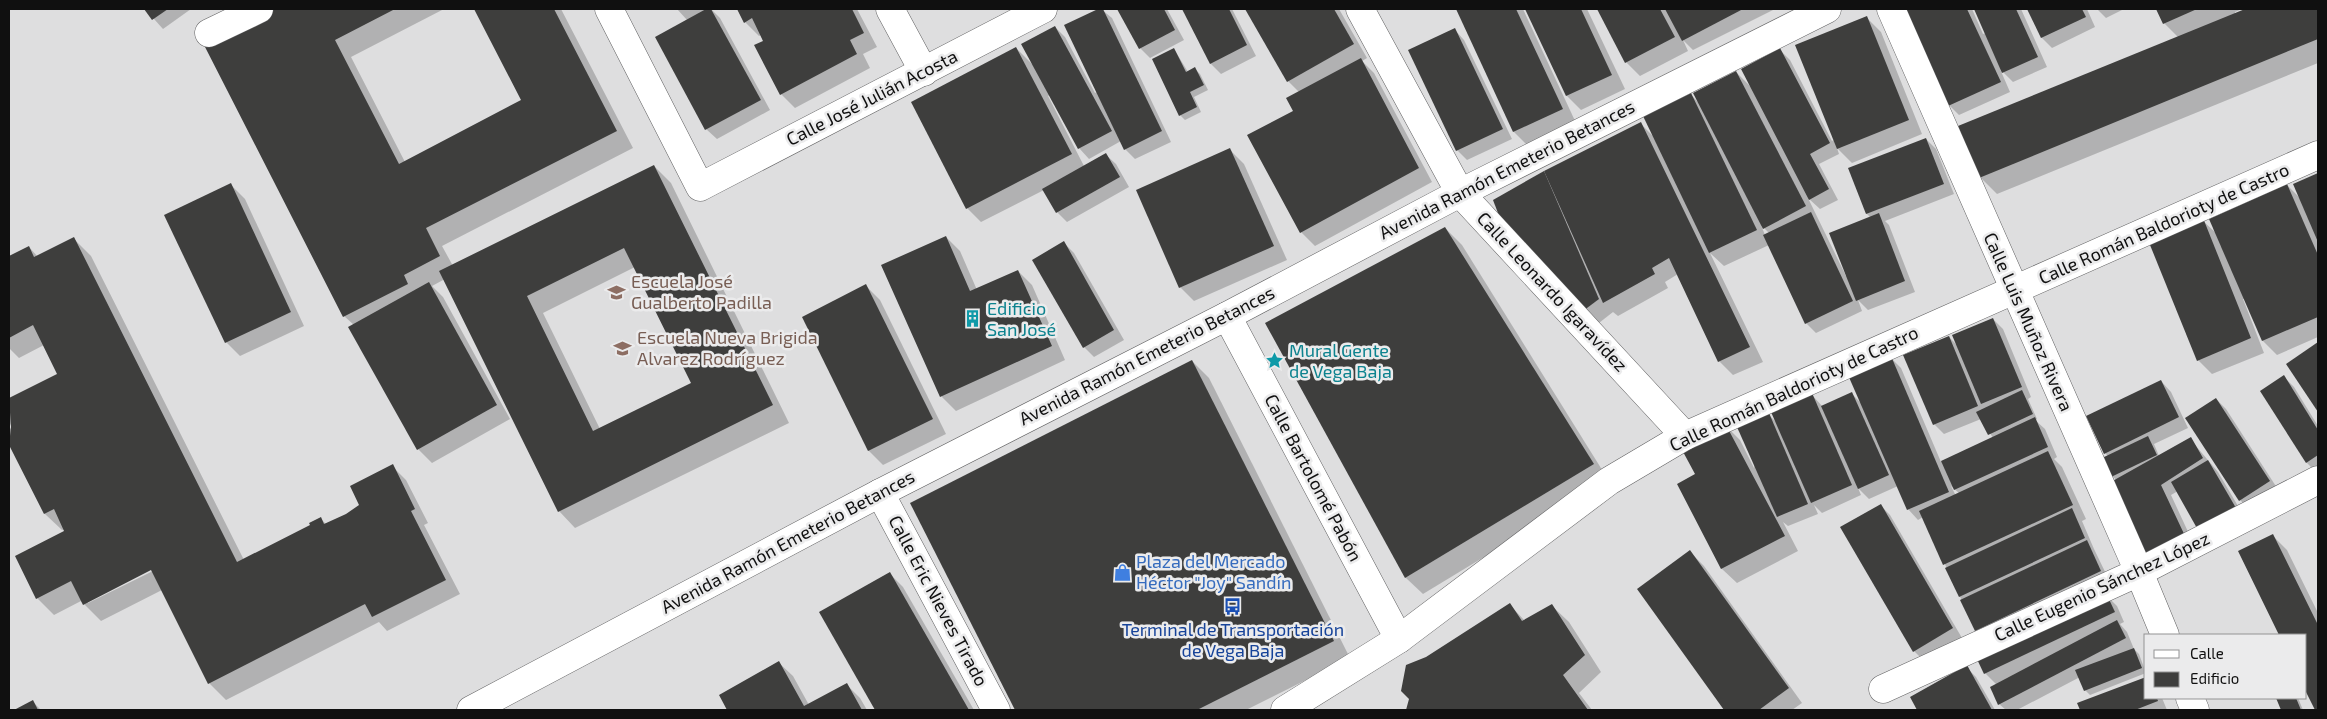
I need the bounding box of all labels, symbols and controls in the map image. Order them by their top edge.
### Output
street label: Calle José Julián Acosta [782,44,961,150]
street label: Avenida Ramón Emeterio Betances [1375,95,1638,243]
street label: Calle Román Baldorioty de Castro [2035,158,2292,288]
street label: Calle Leonardo Igaravídez [1473,207,1633,376]
street label: Calle Luis Muñoz Rivera [1980,229,2078,414]
place label: Escuela José Gualberto Padilla [631,270,772,313]
street label: Avenida Ramón Emeterio Betances [1015,281,1278,429]
school or university icon: Escuela José Gualberto Padilla [607,282,627,302]
place label: Edificio San José [987,297,1056,340]
building icon: Edificio San José [963,309,983,329]
street label: Calle Román Baldorioty de Castro [1666,321,1922,456]
place label: Escuela Nueva Brigida Alvarez Rodríguez [637,326,818,369]
school or university icon: Escuela Nueva Brigida Alvarez Rodríguez [613,338,633,358]
place label: Mural Gente de Vega Baja [1289,339,1392,382]
place icon: Mural Gente de Vega Baja [1265,351,1285,371]
street label: Calle Bartolomé Pabón [1260,390,1367,565]
street label: Avenida Ramón Emeterio Betances [657,465,918,617]
street label: Calle Eric Nieves Tirado [885,511,993,690]
street label: Calle Eugenio Sánchez López [1990,526,2213,646]
place label: Plaza del Mercado Héctor "Joy" Sandín [1136,550,1292,593]
shop icon: Plaza del Mercado Héctor "Joy" Sandín [1112,562,1132,582]
bus stop icon: Terminal de Transportación de Vega Baja [1223,597,1243,617]
place label: Terminal de Transportación de Vega Baja [1122,618,1344,661]
legend [2144,634,2307,699]
text: Calle [2190,644,2224,662]
text: Edificio [2190,669,2239,687]

